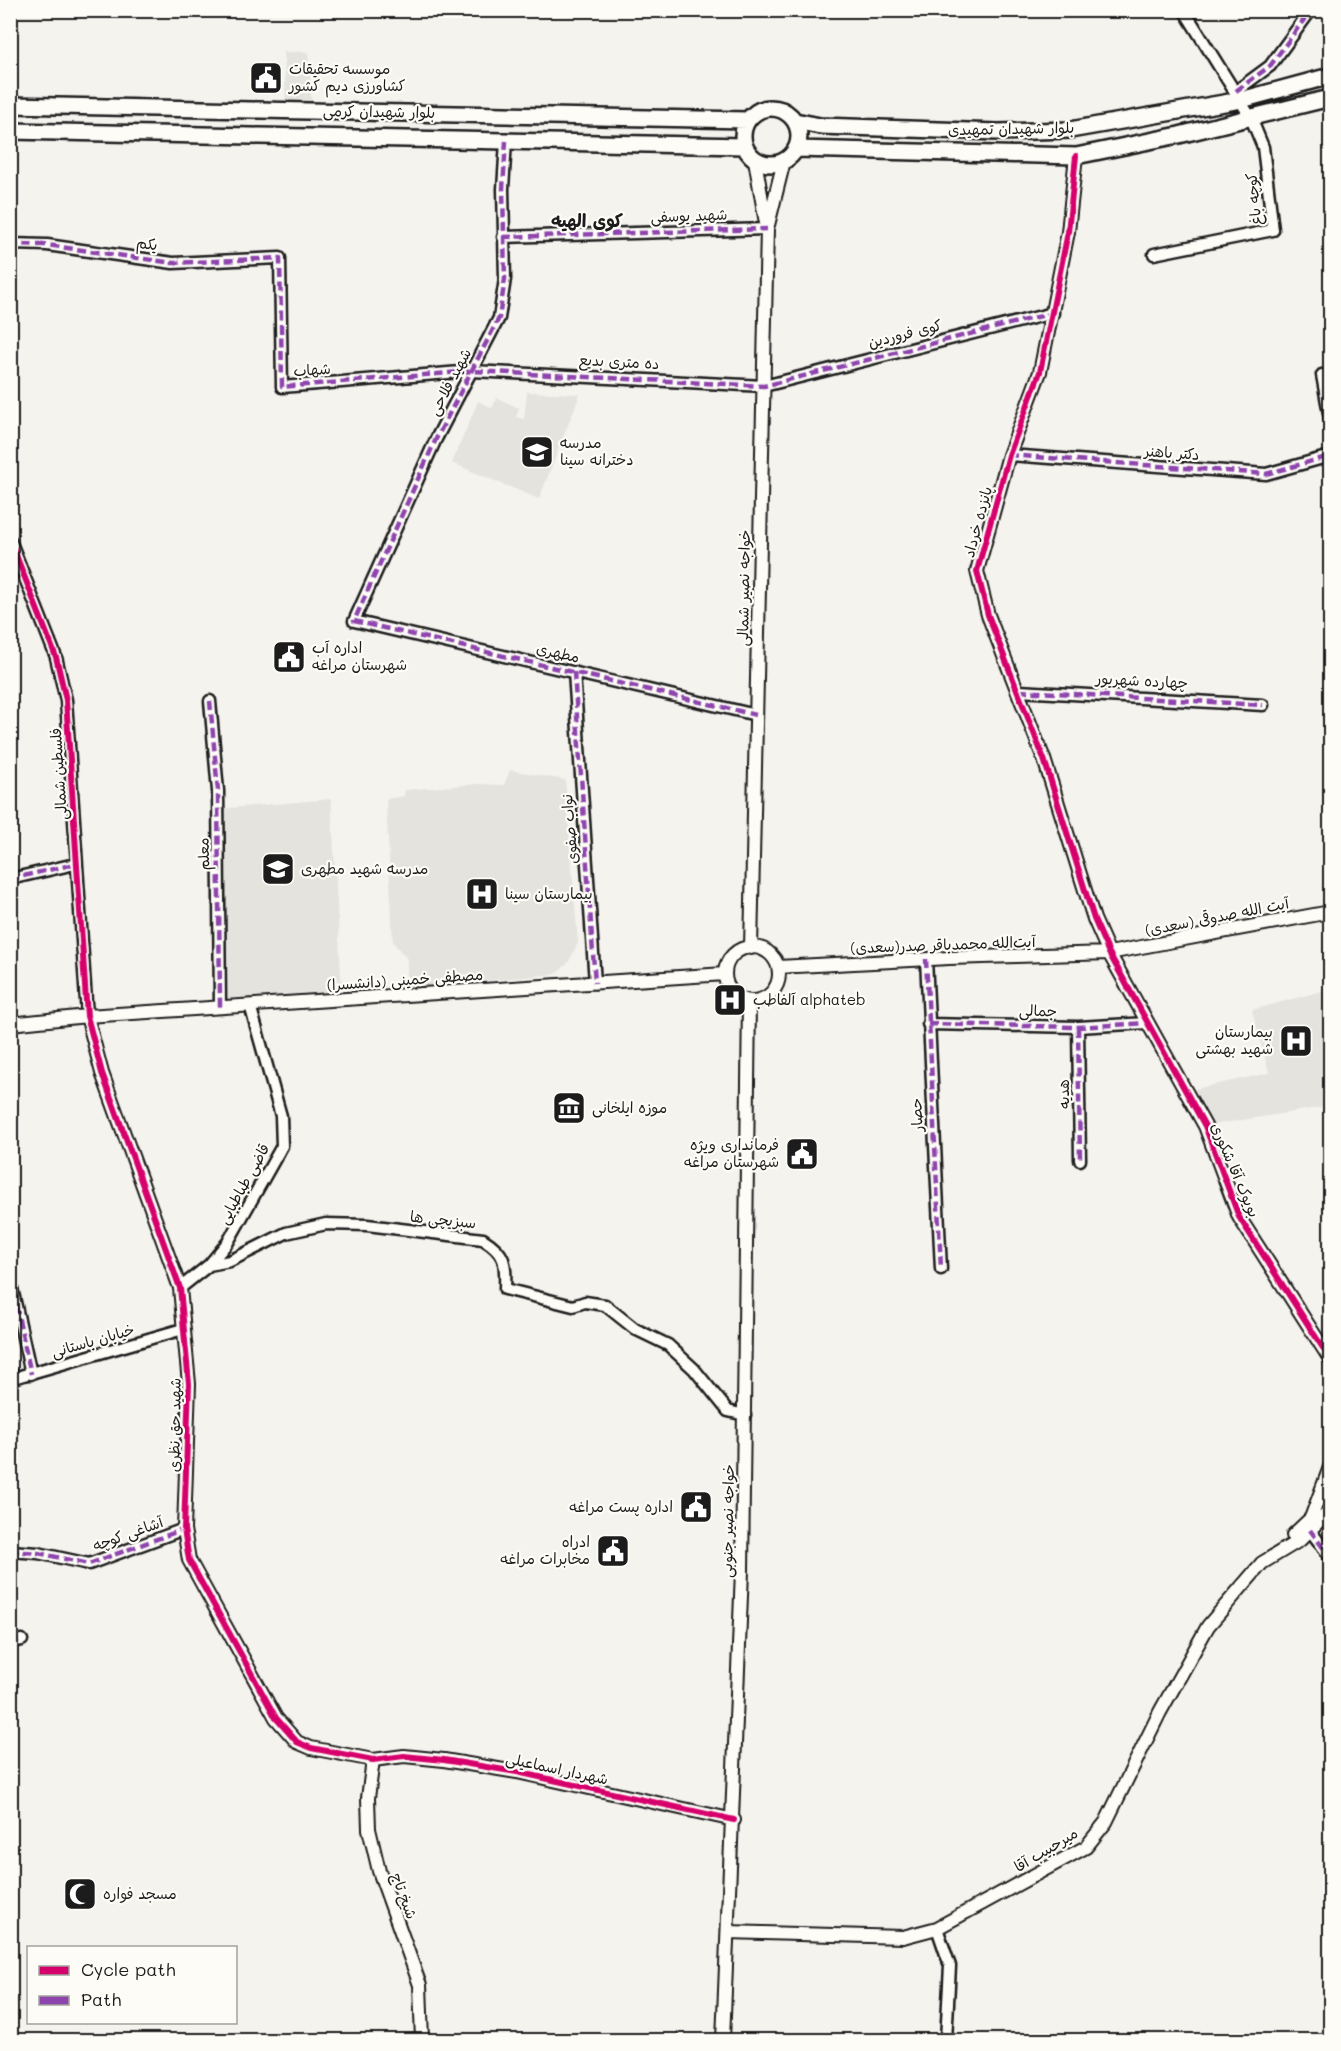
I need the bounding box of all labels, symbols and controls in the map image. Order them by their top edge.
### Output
place label: موسسه تحقیقات کشاورزی دیم کشور [288,58,406,98]
public building icon: موسسه تحقیقات کشاورزی دیم کشور [248,60,284,96]
street label: بلوار شهیدان کرمی [323,100,435,123]
street label: بلوار شهیدان تمهیدی [948,117,1074,139]
street label: کوچه باغ [1240,172,1267,226]
street label: شهید یوسفی [650,204,728,227]
district label: کوی الهیه [551,208,623,232]
street label: یکم [135,232,159,257]
street label: کوی فروردین [866,314,944,352]
street label: شهید فلاحی [423,344,476,419]
street label: ده متری بدیع [578,349,660,375]
street label: شهاب [293,358,331,380]
place label: مدرسه دخترانه سینا [560,432,634,469]
school or university icon: مدرسه دخترانه سینا [519,434,555,470]
street label: دکتر باهنر [1142,440,1200,464]
street label: پانزده خرداد [958,484,997,560]
street label: خواجه نصیر شمالی [732,530,755,646]
place label: اداره آب شهرستان مراغه [312,637,407,674]
street label: مطهری [535,637,582,667]
public building icon: اداره آب شهرستان مراغه [271,639,307,675]
street label: چهارده شهریور [1094,668,1189,693]
street label: فلسطین شمالی [45,727,72,821]
street label: نواب صفوی [556,793,582,865]
street label: معلم [193,837,216,871]
school or university icon: مدرسه شهید مطهری [260,851,296,887]
place label: مدرسه شهید مطهری [301,858,428,878]
hospital icon: بیمارستان سینا [464,876,500,912]
place label: بیمارستان سینا [505,883,593,903]
street label: آیت الله صدوقی (سعدی) [1143,892,1292,941]
street label: آیت‌الله محمدباقر صدر(سعدی) [850,931,1037,957]
street label: مصطفی خمینی (دانشسرا) [326,964,484,995]
hospital icon: آلفاطب alphateb [712,982,748,1018]
place label: آلفاطب alphateb [753,989,866,1009]
street label: جمالی [1019,1000,1057,1021]
place label: بیمارستان شهید بهشتی [1196,1021,1273,1059]
hospital icon: بیمارستان شهید بهشتی [1278,1023,1314,1059]
street label: هدیه [1053,1079,1073,1109]
museum icon: موزه ایلخانی [551,1090,587,1126]
place label: موزه ایلخانی [592,1097,667,1118]
street label: حصار [905,1098,927,1133]
street label: بویوک آقا شکوری [1207,1119,1265,1220]
place label: فرمانداری ویژه شهرستان مراغه [684,1134,779,1171]
public building icon: فرمانداری ویژه شهرستان مراغه [784,1136,820,1172]
street label: قاضی طباطبایی [213,1139,274,1228]
street label: سبزیچی ها [409,1206,477,1233]
street label: خیابان باستانی [49,1319,137,1362]
street label: شهید حق نظری [163,1378,185,1472]
street label: خواجه نصیر جنوبی [716,1464,739,1578]
public building icon: اداره پست مراغه [678,1489,714,1525]
place label: اداره پست مراغه [569,1496,673,1517]
street label: آشاغی کوچه [90,1511,167,1556]
place label: ادراه مخابرات مراغه [500,1531,590,1568]
public building icon: ادراه مخابرات مراغه [595,1533,631,1569]
street label: شهردار اسماعیلی [504,1747,610,1790]
street label: میرحبیب آقا [1010,1822,1081,1876]
street label: شیخ تاج [386,1870,423,1922]
mosque icon: مسجد فواره [62,1876,98,1912]
place label: مسجد فواره [103,1883,177,1903]
legend [27,1946,237,2024]
text: Cycle path [81,1957,176,1981]
text: Path [81,1987,121,2011]

